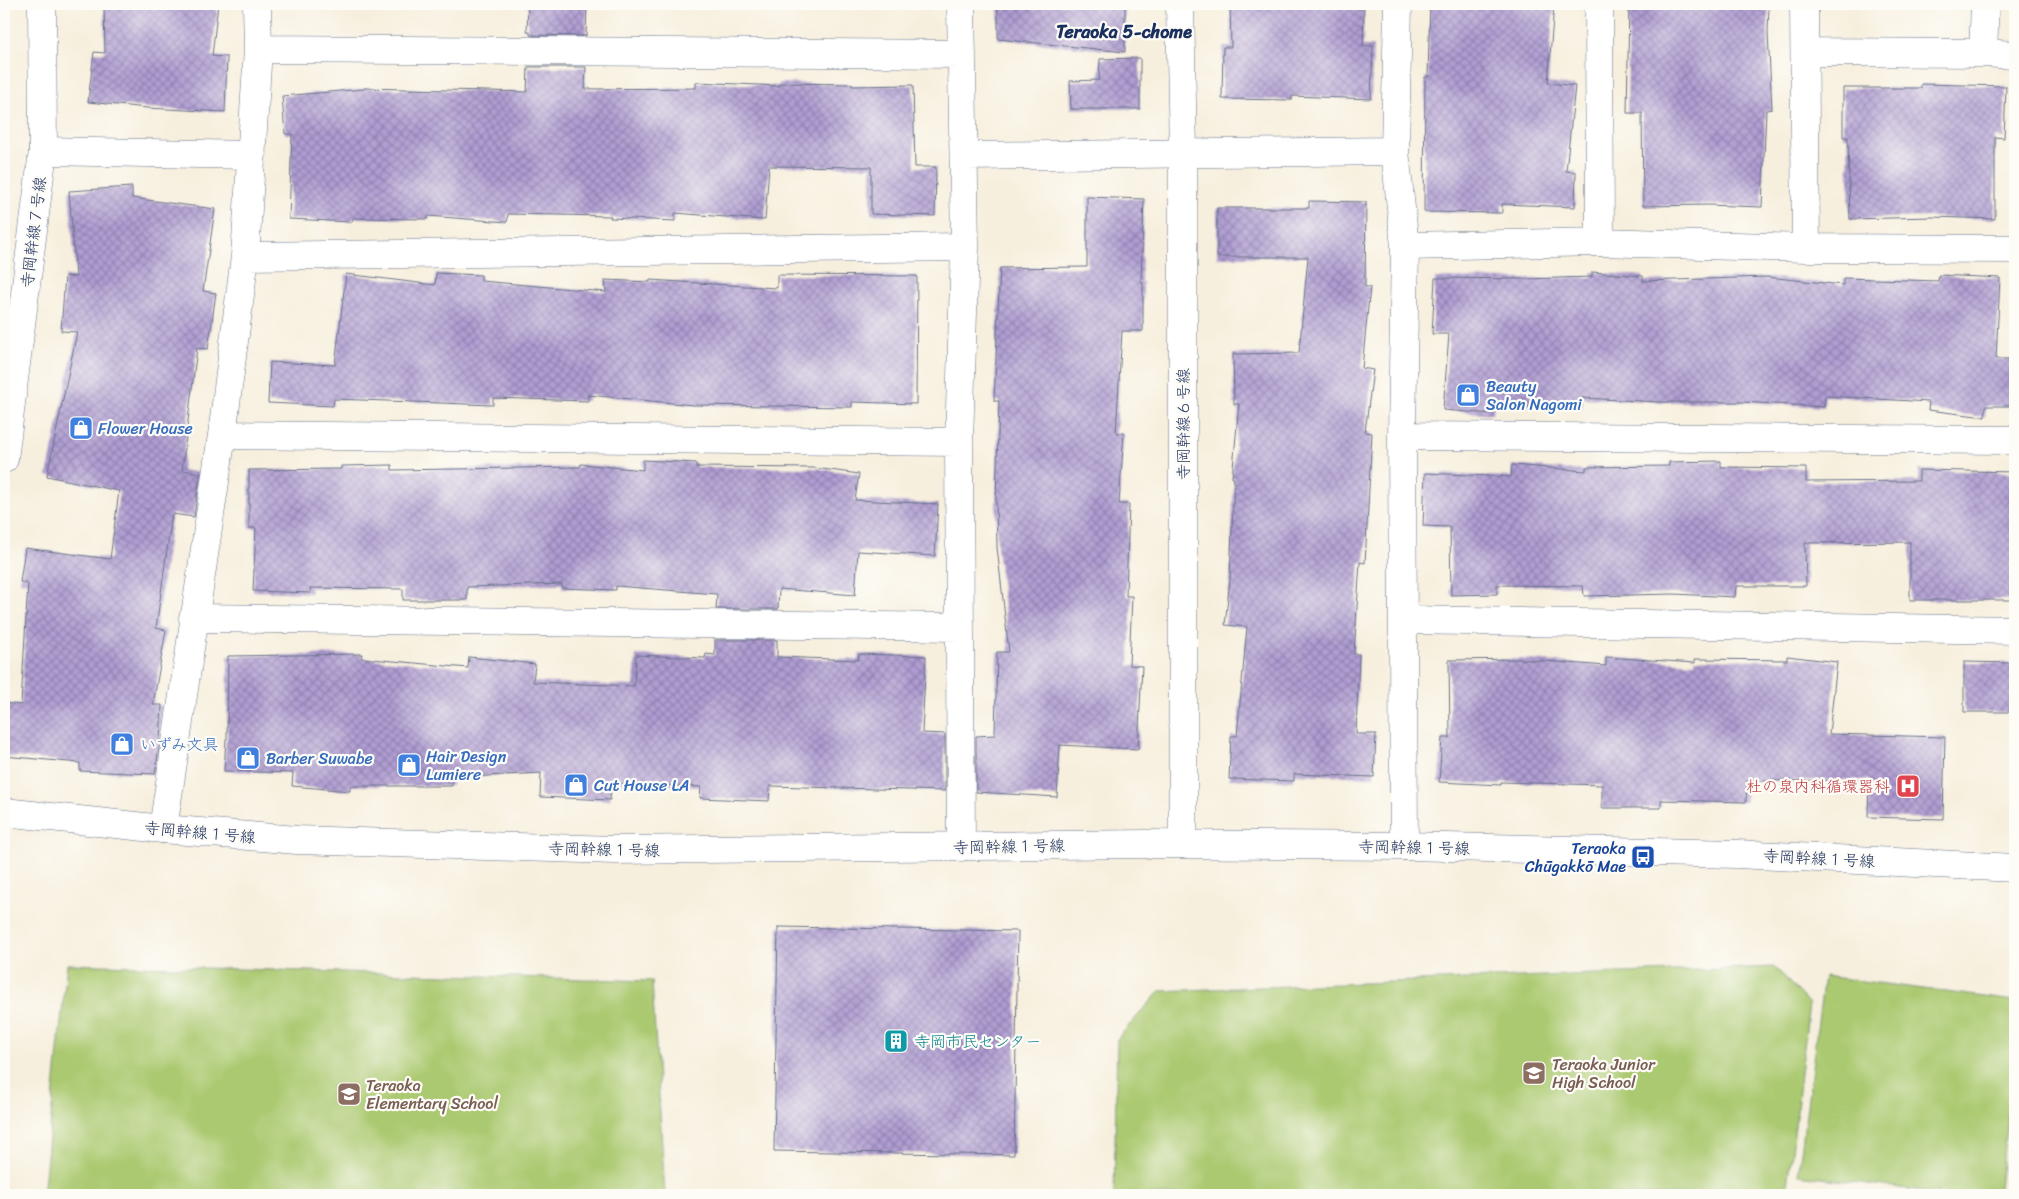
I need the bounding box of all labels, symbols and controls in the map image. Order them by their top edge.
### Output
district label: Teraoka 5-chome [1056,16,1192,48]
street label: 寺岡幹線７号線 [12,175,55,289]
street label: 寺岡幹線６号線 [1169,368,1198,480]
place label: Beauty Salon Nagomi [1486,372,1582,419]
shop icon: Beauty Salon Nagomi [1455,382,1481,408]
place label: Flower House [98,414,193,443]
shop icon: Flower House [68,415,94,441]
place label: いずみ文具 [140,730,219,759]
shop icon: いずみ文具 [109,731,135,757]
place label: Hair Design Lumiere [426,742,507,789]
place label: Barber Suwabe [266,744,373,773]
shop icon: Barber Suwabe [235,745,261,771]
shop icon: Hair Design Lumiere [396,752,422,778]
place label: Cut House LA [594,771,689,800]
shop icon: Cut House LA [563,772,589,798]
place label: 杜の泉内科循環器科 [1746,772,1890,801]
hospital icon: 杜の泉内科循環器科 [1895,773,1921,799]
street label: 寺岡幹線１号線 [143,813,257,852]
street label: 寺岡幹線１号線 [953,831,1065,862]
street label: 寺岡幹線１号線 [1358,832,1470,863]
street label: 寺岡幹線１号線 [548,834,660,865]
place label: Teraoka Chūgakkō Mae [1525,834,1626,881]
street label: 寺岡幹線１号線 [1762,841,1876,876]
bus stop icon: Teraoka Chūgakkō Mae [1630,844,1656,870]
place label: 寺岡市民センター [914,1027,1041,1056]
building icon: 寺岡市民センター [883,1028,909,1054]
place label: Teraoka Junior High School [1552,1050,1656,1097]
school or university icon: Teraoka Junior High School [1521,1060,1547,1086]
place label: Teraoka Elementary School [366,1071,498,1118]
school or university icon: Teraoka Elementary School [336,1081,362,1107]

